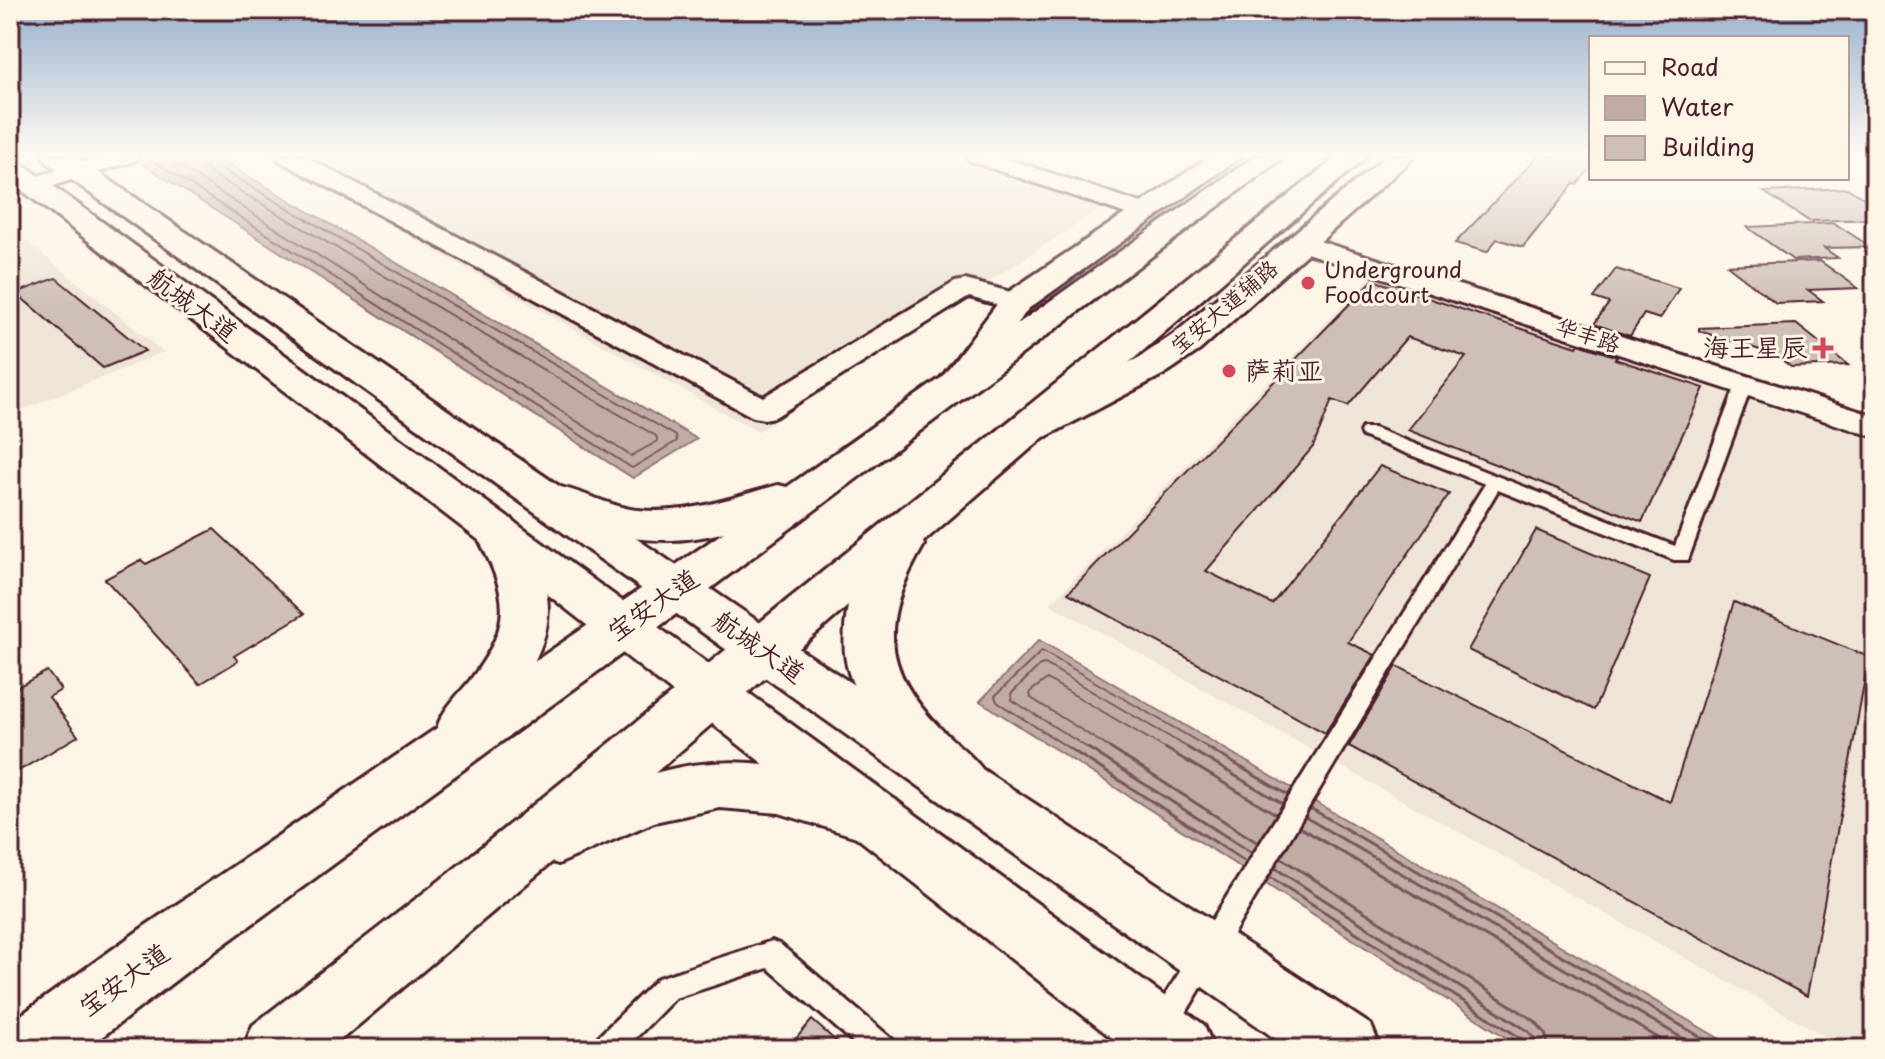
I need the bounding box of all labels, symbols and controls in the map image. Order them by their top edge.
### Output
legend [1589,36,1849,180]
text: Road [1661,48,1719,84]
text: Water [1661,88,1734,124]
text: Building [1661,128,1755,164]
street label: 宝安大道辅路 [1162,251,1284,361]
place label: Underground Foodcourt [1324,252,1462,310]
street label: 航城大道 [141,257,247,351]
marker: Underground Foodcourt [1299,274,1317,292]
street label: 华丰路 [1552,308,1625,359]
place label: 海王星辰 [1703,327,1808,366]
marker: 海王星辰 [1814,339,1832,357]
place label: 萨莉亚 [1245,350,1323,389]
marker: 萨莉亚 [1220,362,1238,380]
street label: 宝安大道 [598,558,706,650]
street label: 航城大道 [706,600,814,692]
street label: 宝安大道 [70,932,177,1025]

